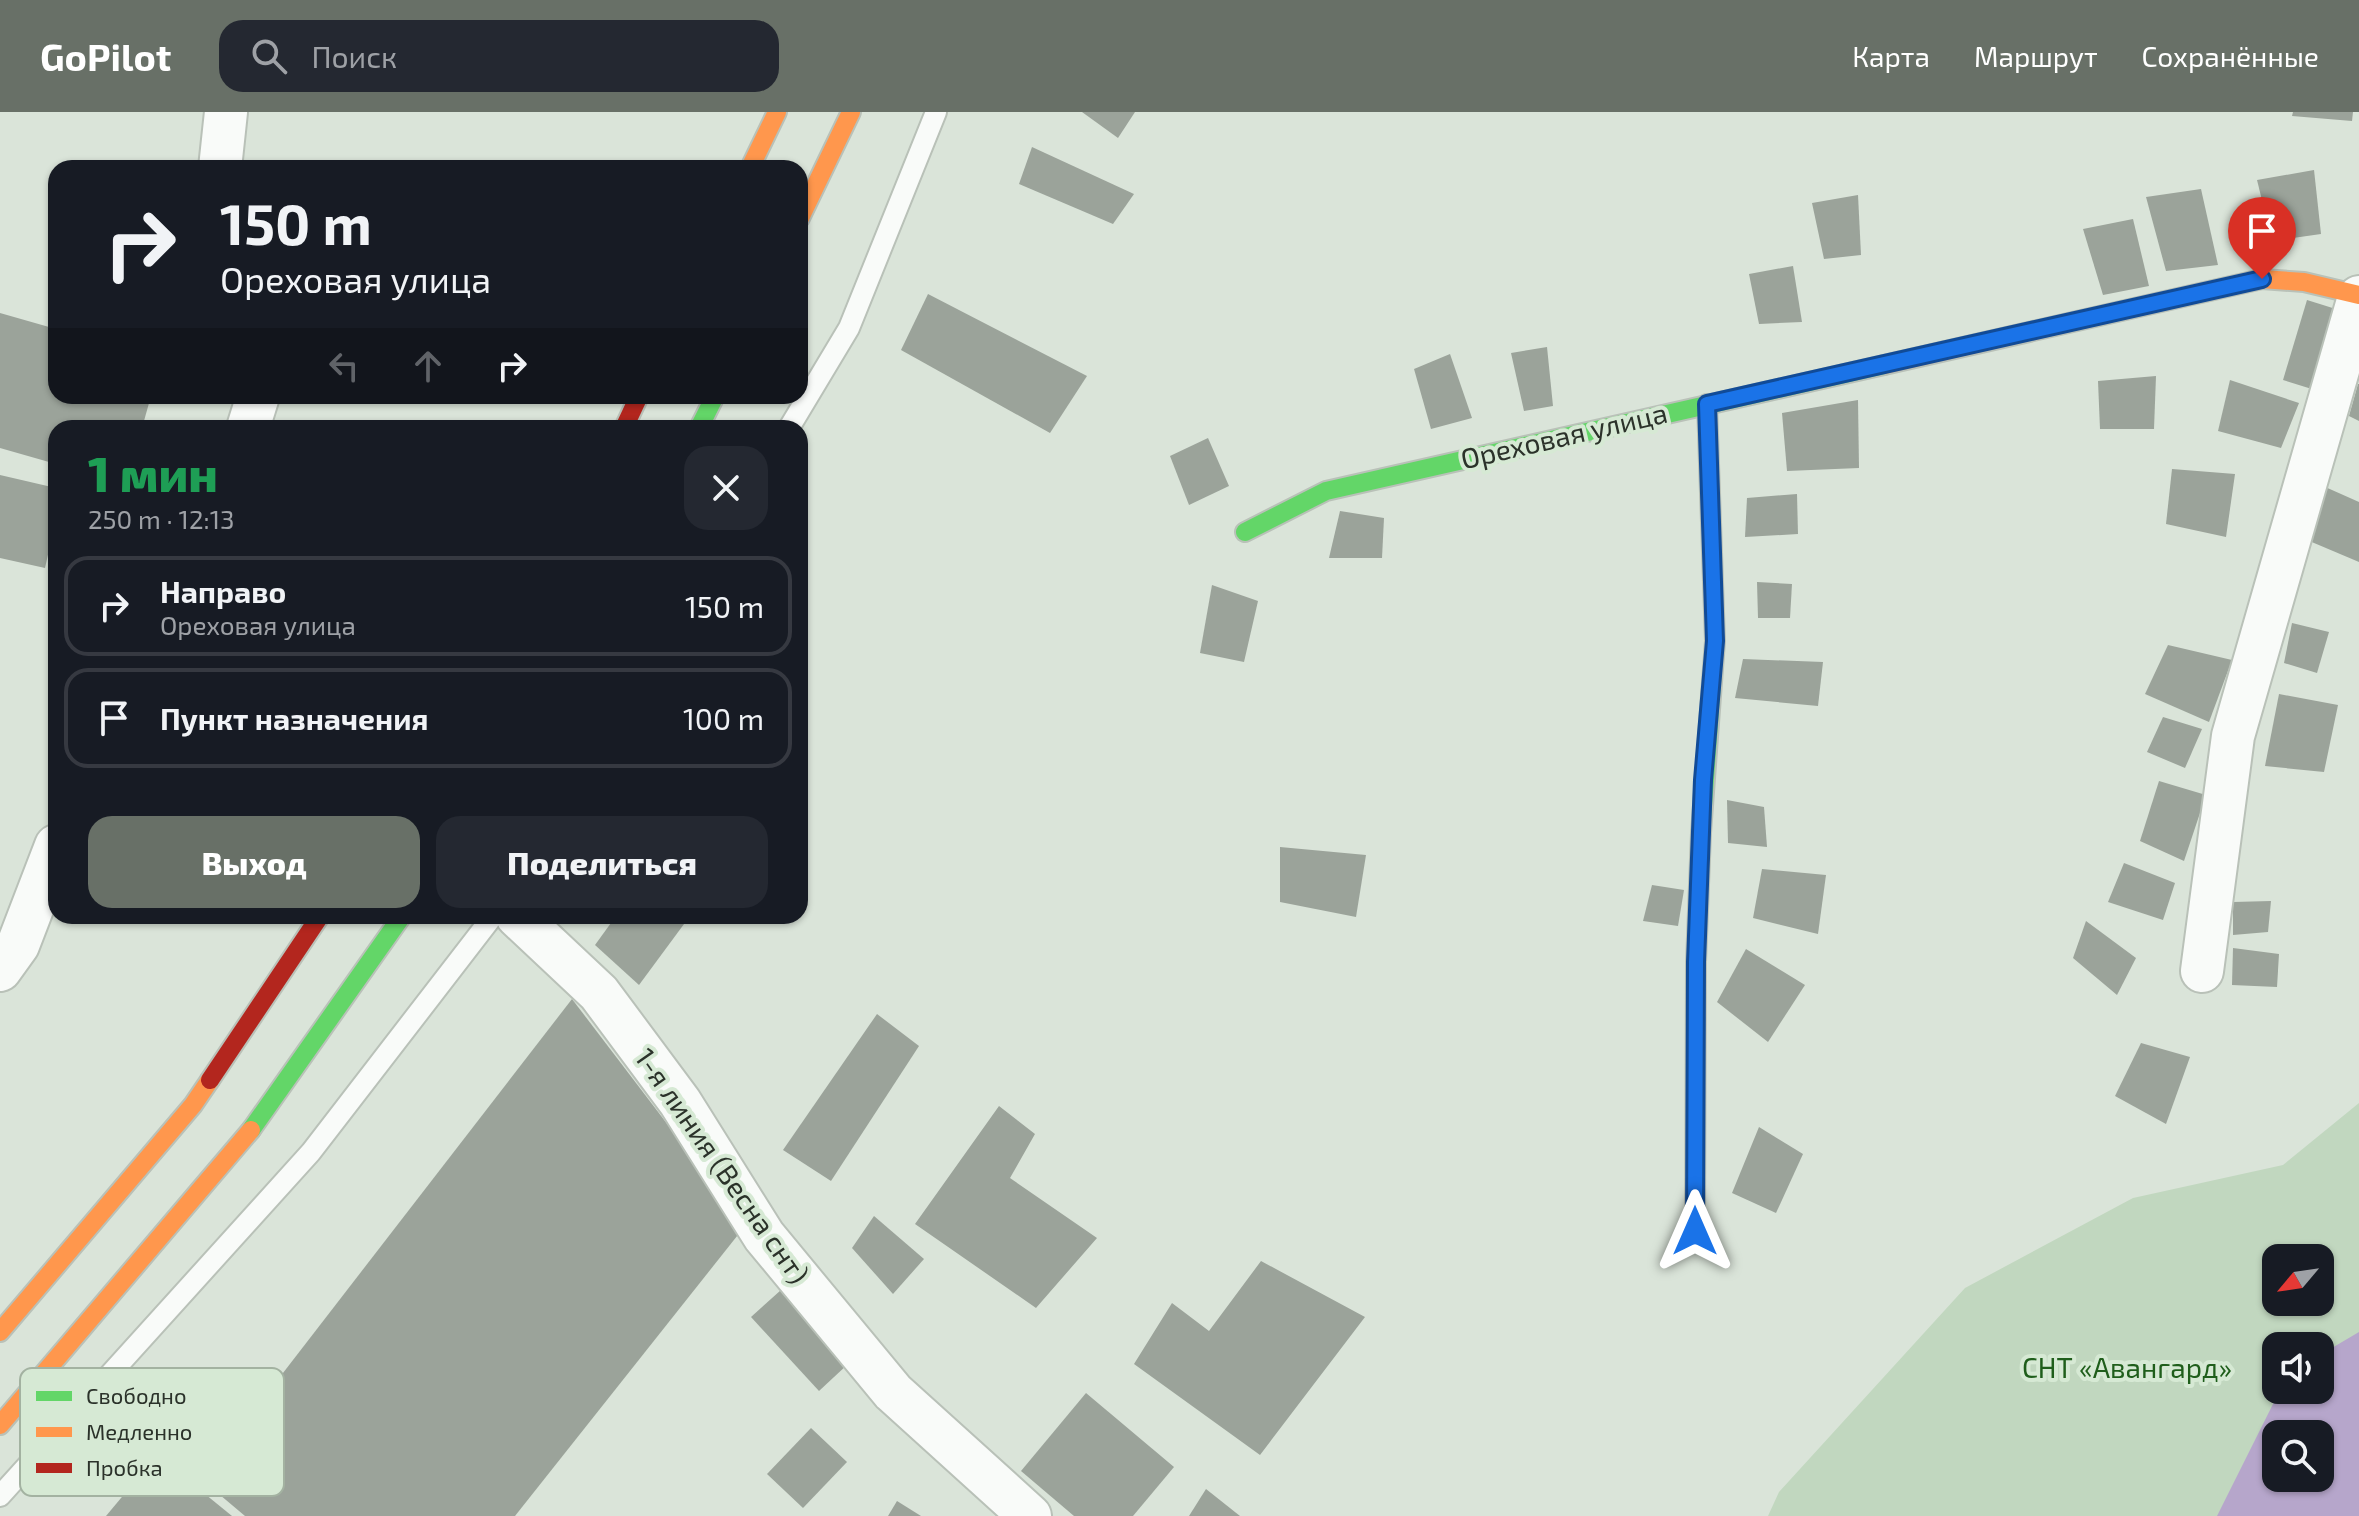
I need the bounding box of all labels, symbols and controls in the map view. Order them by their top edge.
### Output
search box [219,20,779,92]
text: GoPilot [40,33,171,79]
icon: search [247,34,291,78]
text: Поиск [311,38,397,74]
text: Карта [1852,39,1930,73]
text: Маршрут [1974,39,2098,73]
text: Сохранённые [2142,39,2319,73]
text: 150 m [220,189,372,256]
icon: right [88,192,192,296]
pin [2228,197,2296,279]
icon: arrive [2240,209,2284,253]
text: Ореховая улица [220,257,491,300]
icon: left [322,344,366,388]
icon: ahead [406,344,450,388]
icon: right [490,344,534,388]
street label: Ореховая улица [1457,395,1670,475]
text: 1 мин [88,444,218,502]
button: close [684,446,768,530]
text: 250 m · 12:13 [88,503,234,534]
text: Направо [160,573,286,609]
icon: right [92,584,136,628]
text: 150 m [685,588,764,624]
text: Ореховая улица [160,609,356,640]
icon: arrive [92,696,136,740]
text: Пункт назначения [160,700,428,736]
text: 100 m [683,700,764,736]
button: Выход [88,816,420,908]
button: Поделиться [436,816,768,908]
street label: 1-я линия (Весна снт) [629,1041,817,1290]
position arrow [1653,1189,1737,1273]
north arrow [2262,1244,2334,1316]
map controls [2262,1244,2334,1492]
button: sound [2262,1332,2334,1404]
park label: СНТ «Авангард» [2022,1350,2232,1384]
legend [20,1368,284,1496]
text: Свободно [86,1382,186,1408]
text: Медленно [86,1418,192,1444]
button: search [2262,1420,2334,1492]
text: Пробка [86,1454,163,1480]

